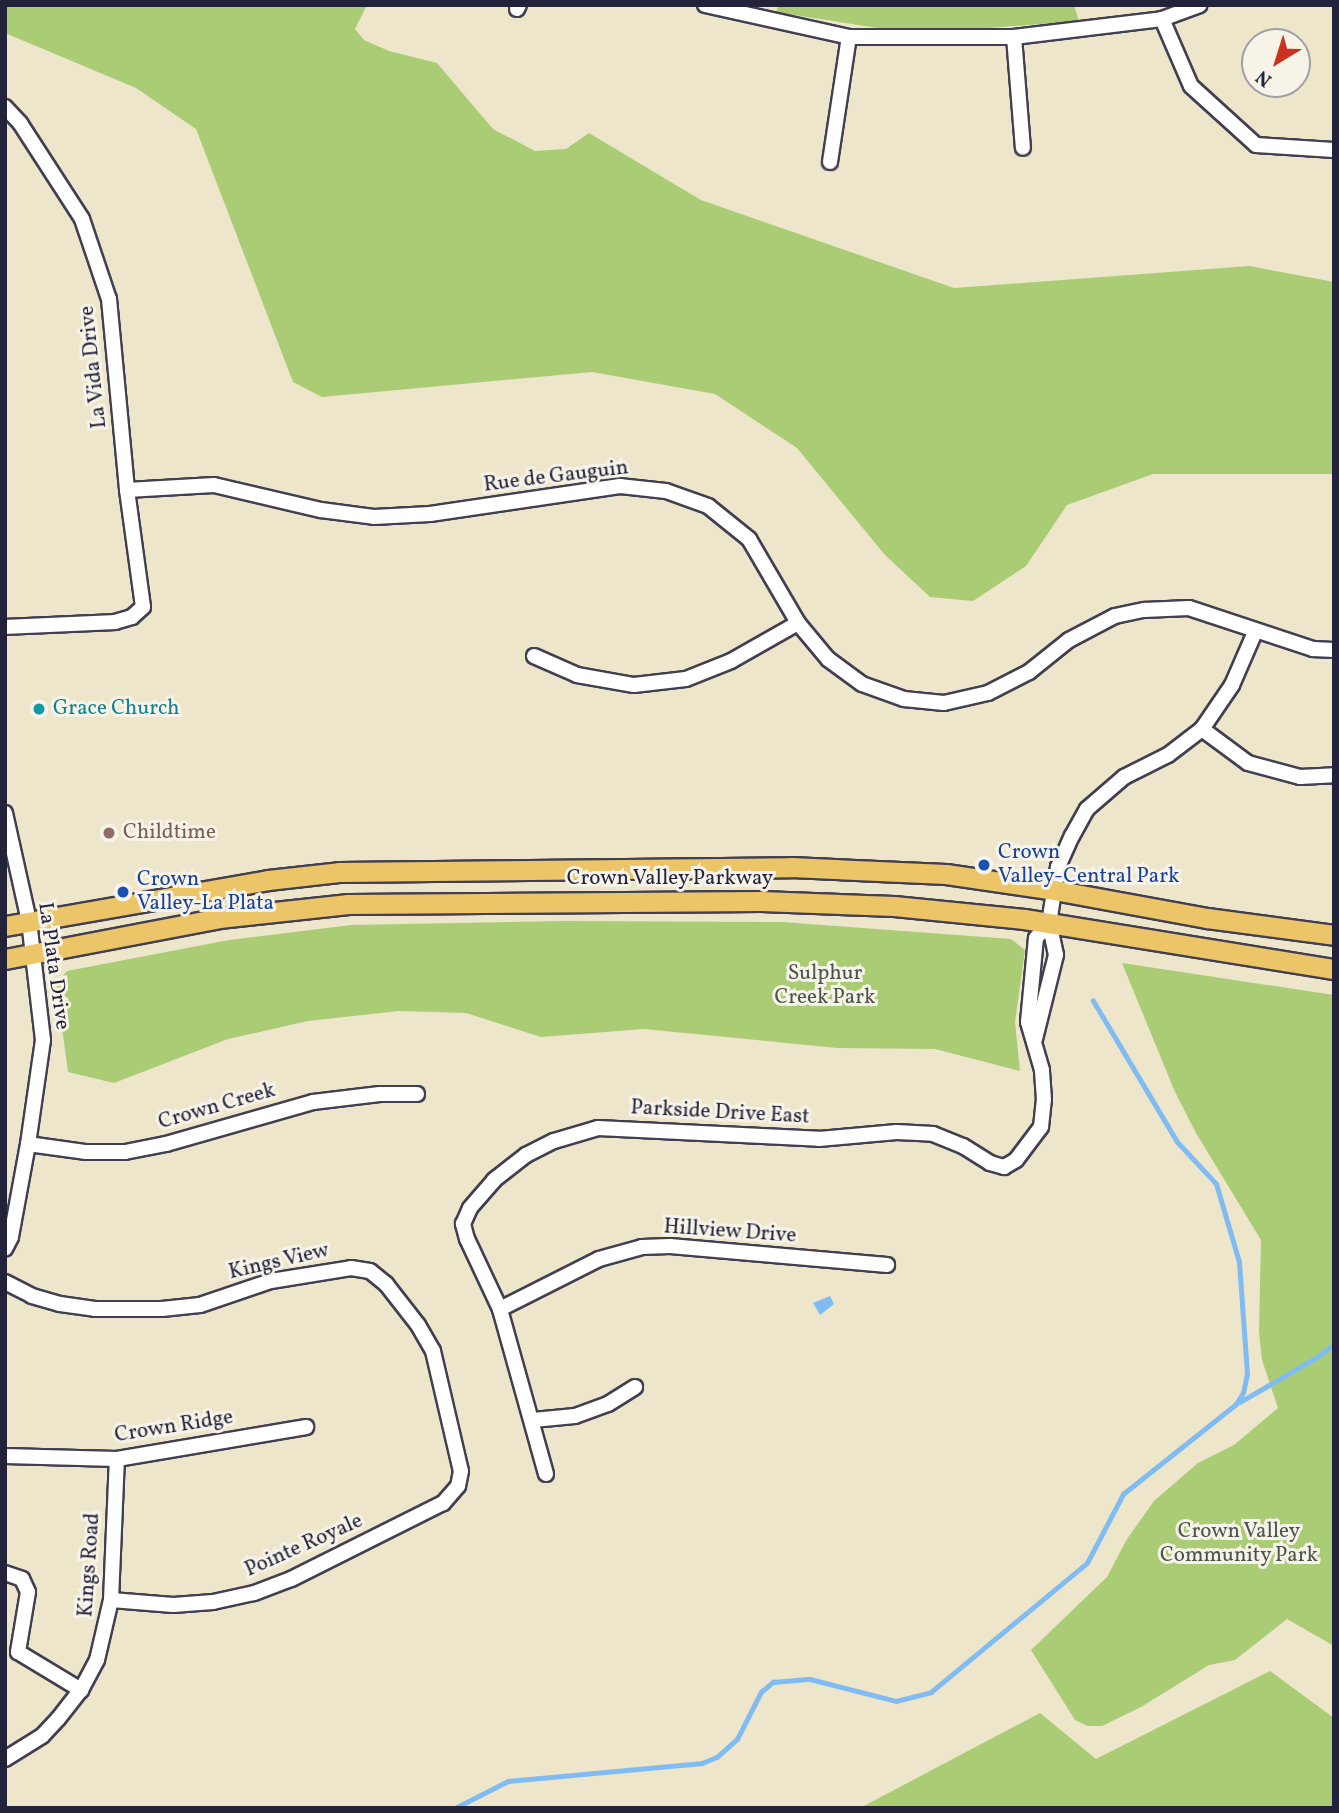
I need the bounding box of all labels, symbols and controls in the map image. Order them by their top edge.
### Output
north arrow [1241,28,1311,98]
text: N [1251,63,1278,92]
street label: La Vida Drive [75,304,113,430]
street label: Rue de Gauguin [482,456,630,498]
place label: Grace Church [53,696,179,722]
marker: Grace Church [31,701,47,717]
place label: Childtime [123,820,216,846]
marker: Childtime [101,825,117,841]
place label: Crown Valley-Central Park [998,840,1179,890]
marker: Crown Valley-Central Park [976,857,992,873]
street label: Crown Valley Parkway [566,866,774,892]
place label: Crown Valley-La Plata [137,867,274,917]
marker: Crown Valley-La Plata [115,884,131,900]
street label: La Plata Drive [32,901,74,1031]
park label: Sulphur Creek Park [775,961,875,1011]
street label: Crown Creek [156,1078,278,1136]
street label: Parkside Drive East [630,1096,810,1130]
street label: Hillview Drive [662,1215,798,1249]
street label: Kings View [226,1238,332,1286]
street label: Crown Ridge [113,1405,235,1449]
street label: Pointe Royale [241,1509,367,1583]
street label: Kings Road [74,1512,106,1618]
park label: Crown Valley Community Park [1160,1519,1318,1569]

